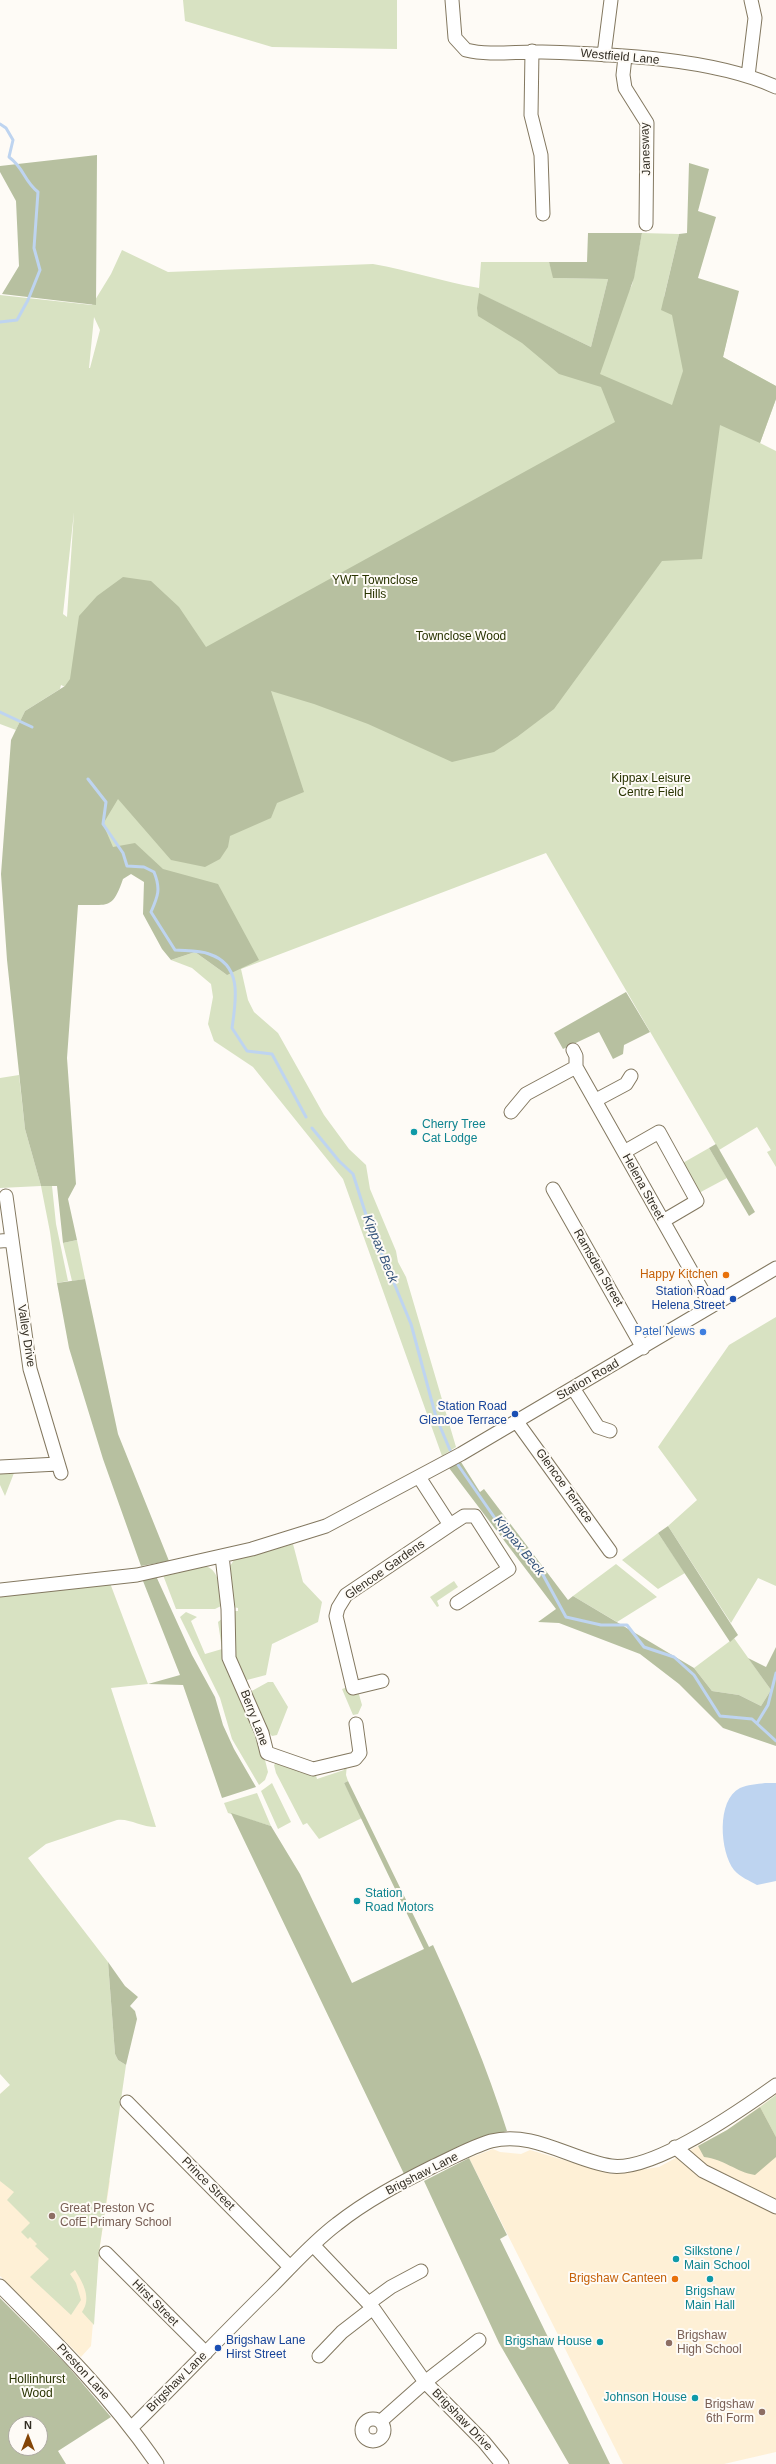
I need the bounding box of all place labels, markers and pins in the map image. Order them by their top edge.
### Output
place label: Cherry Tree Cat Lodge [422,1118,486,1146]
marker: Cherry Tree Cat Lodge [409,1127,419,1137]
place label: Happy Kitchen [640,1268,718,1282]
marker: Happy Kitchen [721,1270,731,1280]
place label: Station Road Helena Street [652,1285,725,1313]
marker: Station Road Helena Street [728,1294,738,1304]
place label: Patel News [634,1325,695,1339]
marker: Patel News [698,1327,708,1337]
place label: Station Road Glencoe Terrace [419,1400,507,1428]
marker: Station Road Glencoe Terrace [510,1409,520,1419]
place label: Station Road Motors [365,1887,434,1915]
marker: Station Road Motors [352,1896,362,1906]
place label: Great Preston VC CofE Primary School [60,2202,171,2230]
marker: Great Preston VC CofE Primary School [47,2211,57,2221]
place label: Silkstone / Main School [684,2245,750,2273]
marker: Silkstone / Main School [671,2254,681,2264]
place label: Brigshaw Canteen [569,2272,667,2286]
marker: Brigshaw Canteen [670,2274,680,2284]
marker: Brigshaw Main Hall [705,2274,715,2284]
place label: Brigshaw Main Hall [685,2285,735,2313]
place label: Brigshaw High School [677,2329,742,2357]
place label: Brigshaw Lane Hirst Street [226,2334,305,2362]
place label: Brigshaw House [505,2335,592,2349]
marker: Brigshaw House [595,2337,605,2347]
marker: Brigshaw High School [664,2338,674,2348]
marker: Brigshaw Lane Hirst Street [213,2343,223,2353]
place label: Johnson House [604,2391,687,2405]
marker: Johnson House [690,2393,700,2403]
place label: Brigshaw 6th Form [705,2398,754,2426]
marker: Brigshaw 6th Form [757,2407,767,2417]

